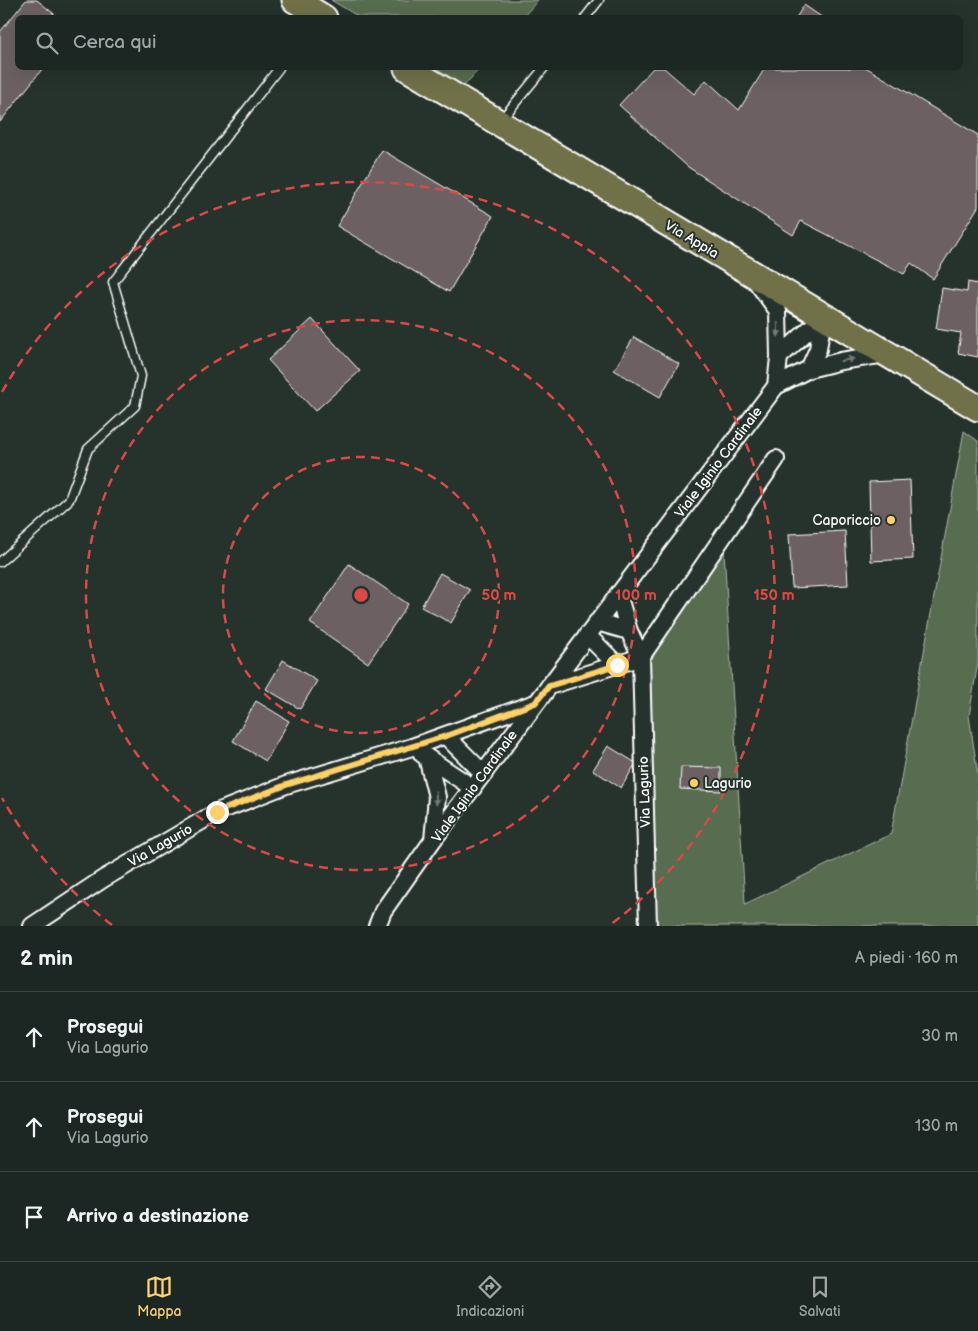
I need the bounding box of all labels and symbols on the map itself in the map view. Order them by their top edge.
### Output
street label: Via Appia [662,217,722,262]
one-way arrow [774,322,782,338]
one-way arrow [839,356,854,364]
street label: Viale Iginio Cardinale [671,403,766,521]
place label: Caporiccio [813,512,881,529]
marker: Caporiccio [885,514,897,526]
centre of rings [352,586,370,604]
text: 50 m [482,586,517,605]
text: 100 m [615,586,657,605]
text: 150 m [753,586,795,605]
route start [606,654,629,677]
street label: Viale Iginio Cardinale [428,727,521,846]
street label: Via Lagurio [635,756,654,828]
place label: Lagurio [704,775,752,792]
marker: Lagurio [688,777,700,789]
one-way arrow [432,790,440,806]
route end [206,801,229,824]
street label: Via Lagurio [125,820,195,871]

